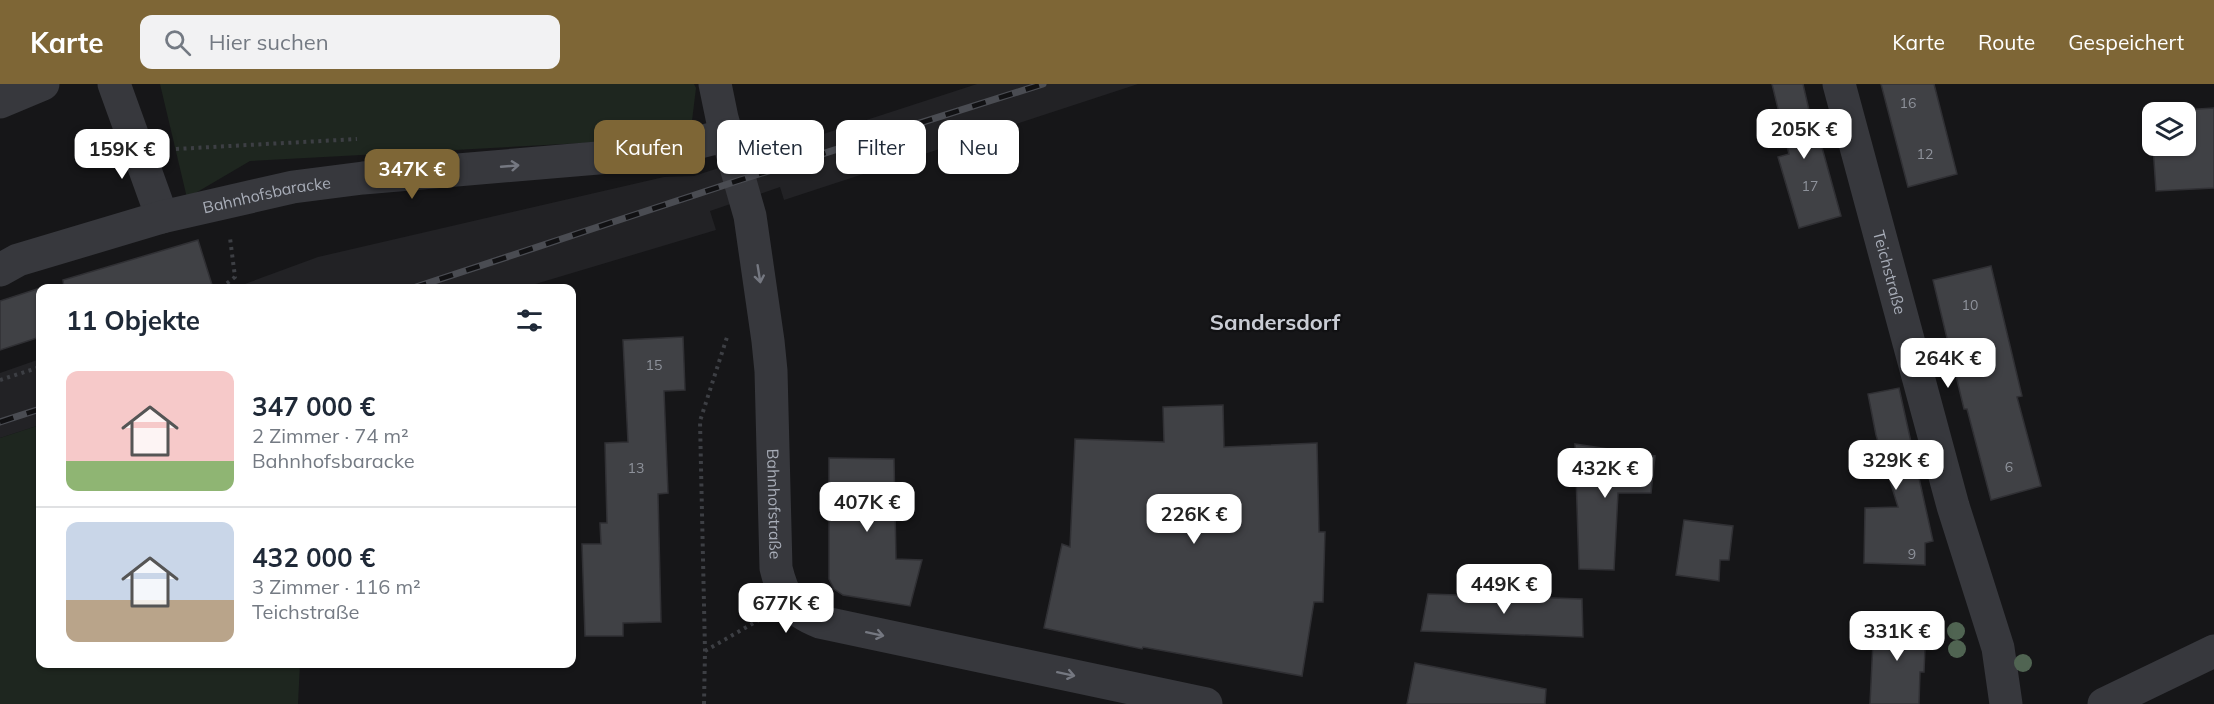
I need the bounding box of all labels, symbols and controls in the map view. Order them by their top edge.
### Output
search box [140,15,560,69]
text: Karte [30,25,104,60]
icon: search [161,26,194,59]
text: Hier suchen [209,28,329,56]
text: Karte [1892,29,1945,55]
text: Route [1978,29,2035,55]
text: Gespeichert [2068,29,2184,55]
house number: 16 [1900,94,1916,112]
map controls [2142,102,2196,156]
button: layers [2142,102,2196,156]
pin: 205K € [1755,109,1853,160]
text: 205K € [1771,116,1837,141]
chip: Kaufen [594,120,705,174]
chip: Mieten [717,120,824,174]
chip: Filter [836,120,926,174]
chip: Neu [938,120,1019,174]
pin: 159K € [73,129,171,180]
text: 159K € [89,136,155,161]
house number: 12 [1917,145,1933,163]
pin: 347K € [363,149,461,200]
text: 347K € [379,156,445,181]
one-way arrow [499,160,519,171]
street label: Bahnhofsbaracke [201,172,332,217]
house number: 17 [1802,177,1818,195]
street label: Teichstraße [1869,228,1911,316]
one-way arrow [754,263,765,283]
house number: 10 [1962,296,1978,314]
text: 11 Objekte [66,304,200,337]
icon: filters [513,304,546,337]
district label: Sandersdorf [1210,308,1341,336]
pin: 264K € [1899,338,1997,389]
text: 264K € [1915,345,1981,370]
house number: 15 [646,356,662,374]
text: 347 000 € [252,390,375,423]
icon: home [114,395,186,467]
text: 2 Zimmer · 74 m² [252,423,409,448]
pin: 329K € [1847,440,1945,491]
text: 329K € [1863,447,1929,472]
text: Bahnhofsbaracke [252,448,415,473]
street label: Bahnhofstraße [763,448,786,559]
pin: 432K € [1556,448,1654,499]
text: 432K € [1572,455,1638,480]
house number: 6 [2005,458,2013,476]
house number: 13 [628,459,644,477]
pin: 407K € [818,482,916,533]
text: 407K € [834,489,900,514]
pin: 226K € [1145,494,1243,545]
text: 226K € [1161,501,1227,526]
text: 432 000 € [252,541,375,574]
house number: 9 [1908,545,1916,563]
icon: home [114,546,186,618]
pin: 449K € [1455,564,1553,615]
text: 449K € [1471,571,1537,596]
text: 3 Zimmer · 116 m² [252,574,421,599]
pin: 677K € [737,583,835,634]
text: 677K € [753,590,819,615]
text: Teichstraße [252,599,359,624]
pin: 331K € [1848,611,1946,662]
text: 331K € [1864,618,1930,643]
one-way arrow [865,629,885,640]
one-way arrow [1057,669,1076,681]

